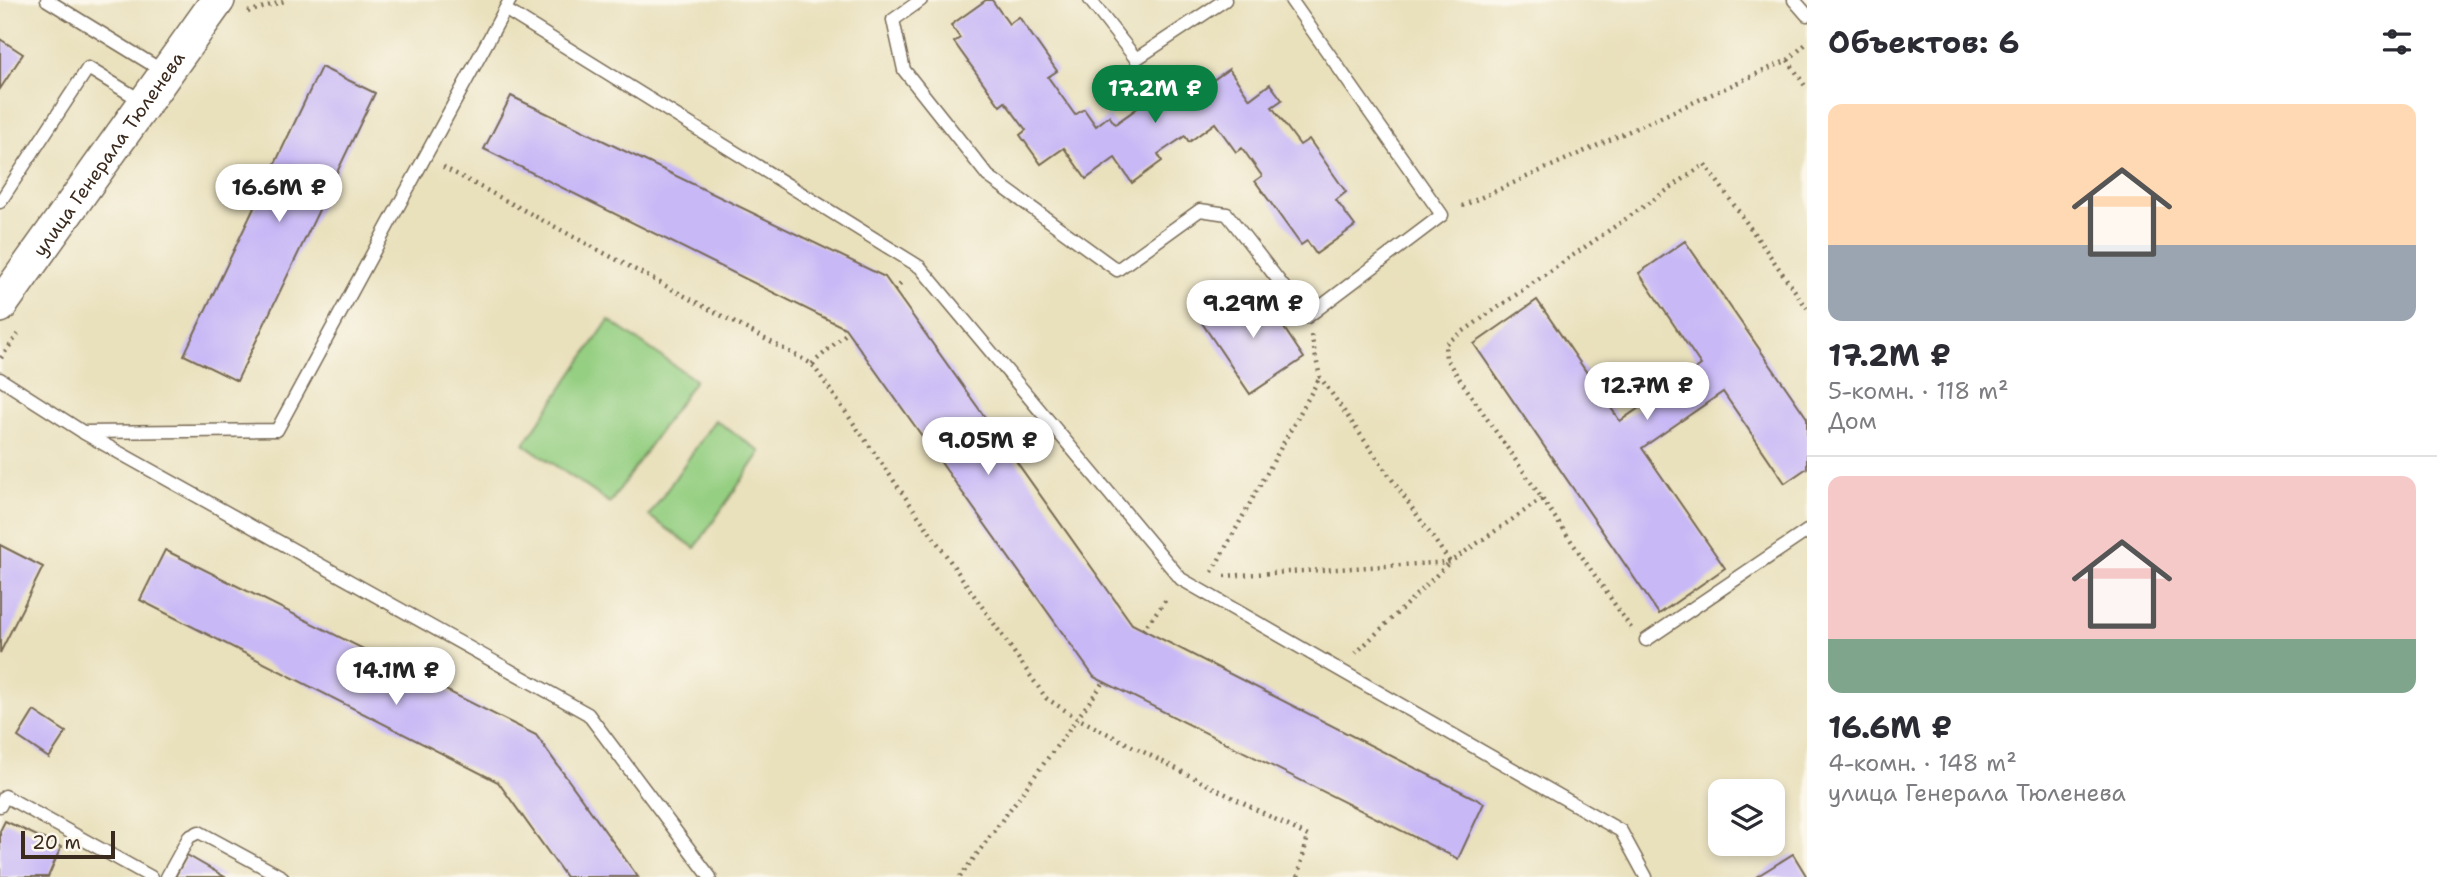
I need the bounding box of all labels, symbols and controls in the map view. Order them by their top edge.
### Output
text: Объектов: 6 [1828,22,2020,63]
icon: filters [2378,23,2416,61]
street label: улица Генерала Тюленева [27,46,191,262]
pin: 17.2M ₽ [1090,66,1220,125]
text: 17.2M ₽ [1108,73,1202,103]
icon: home [2059,149,2185,275]
pin: 16.6M ₽ [214,164,344,224]
text: 16.6M ₽ [231,172,327,202]
pin: 9.29M ₽ [1188,280,1318,340]
text: 9.29M ₽ [1203,288,1303,318]
text: 17.2M ₽ [1828,335,1951,376]
pin: 12.7M ₽ [1582,362,1712,422]
text: 12.7M ₽ [1600,370,1694,400]
text: 5-комн. · 118 m² [1828,376,2009,406]
text: Дом [1828,406,1877,436]
pin: 9.05M ₽ [923,418,1053,477]
text: 9.05M ₽ [938,425,1038,455]
icon: home [2059,521,2185,647]
pin: 14.1M ₽ [331,648,461,707]
text: 14.1M ₽ [352,655,440,685]
text: 16.6M ₽ [1828,707,1952,748]
text: 4-комн. · 148 m² [1828,748,2017,778]
text: улица Генерала Тюленева [1828,778,2126,808]
map controls [1708,779,1785,856]
button: layers [1708,779,1785,856]
scale bar [21,828,116,860]
text: 20 m [32,830,81,855]

